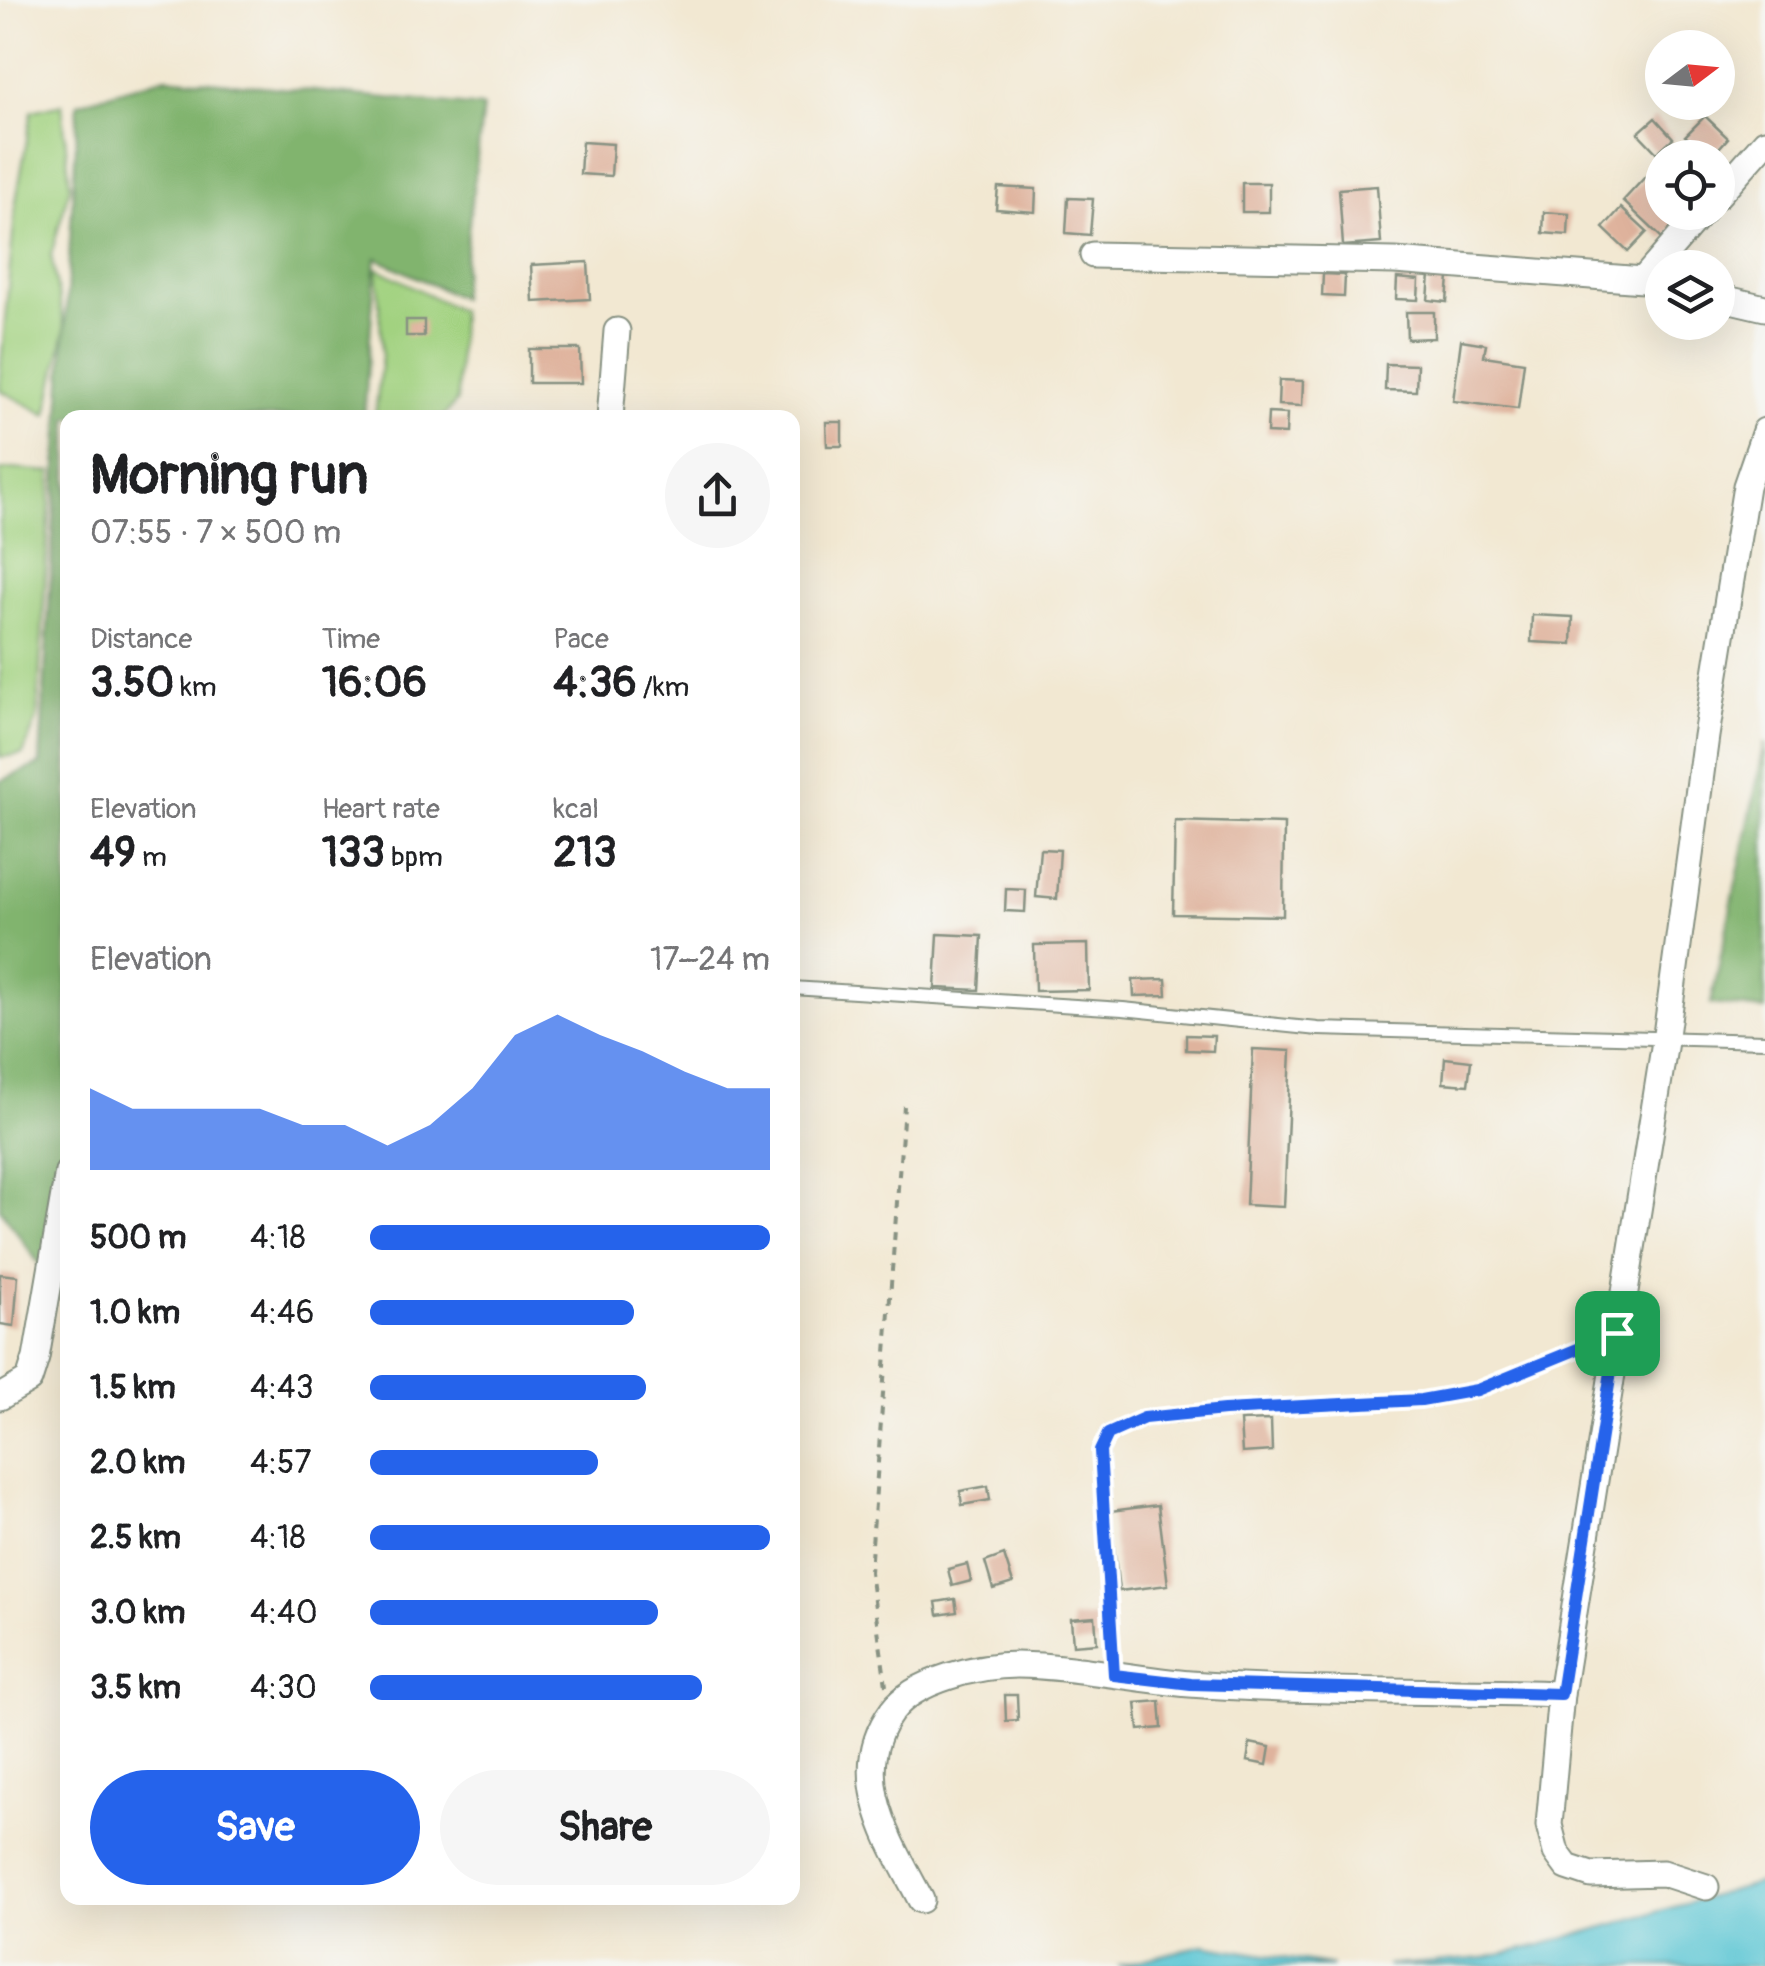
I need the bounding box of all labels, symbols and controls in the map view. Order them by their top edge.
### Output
north arrow [1645,30,1735,120]
map controls [1645,30,1735,340]
button: locate [1645,140,1735,230]
button: layers [1645,250,1735,340]
text: Morning run [90,441,368,510]
button: share [665,443,770,548]
text: 07:55 · 7 × 500 m [90,513,341,553]
text: Distance [90,622,192,657]
text: Time [322,622,380,657]
text: Pace [553,622,609,657]
text: 3.50 [90,657,174,709]
text: 16:06 [322,657,427,709]
text: 4:36 [553,657,637,709]
text: km [174,670,217,705]
text: /km [637,670,689,705]
text: Elevation [90,792,197,827]
text: Heart rate [322,792,440,827]
text: kcal [553,792,599,827]
text: 49 [90,827,136,879]
text: 133 [322,827,385,879]
text: 213 [553,827,617,879]
text: m [136,840,167,875]
text: bpm [385,840,443,875]
text: Elevation [90,940,212,980]
text: 17–24 m [650,940,770,980]
text: 500 m [90,1218,186,1258]
text: 4:18 [250,1218,306,1258]
pin [1575,1291,1660,1376]
text: 1.0 km [90,1293,180,1333]
text: 4:46 [250,1293,314,1333]
icon: arrive [1590,1306,1645,1361]
text: 1.5 km [90,1368,176,1408]
text: 4:43 [250,1368,314,1408]
text: 2.0 km [90,1443,185,1483]
text: 4:57 [250,1443,311,1483]
text: 2.5 km [90,1518,181,1558]
text: 4:18 [250,1518,306,1558]
text: 3.0 km [90,1593,185,1633]
text: 4:40 [250,1593,318,1633]
text: 3.5 km [90,1668,181,1708]
text: 4:30 [250,1668,317,1708]
button: Save [90,1770,420,1885]
button: Share [440,1770,770,1885]

